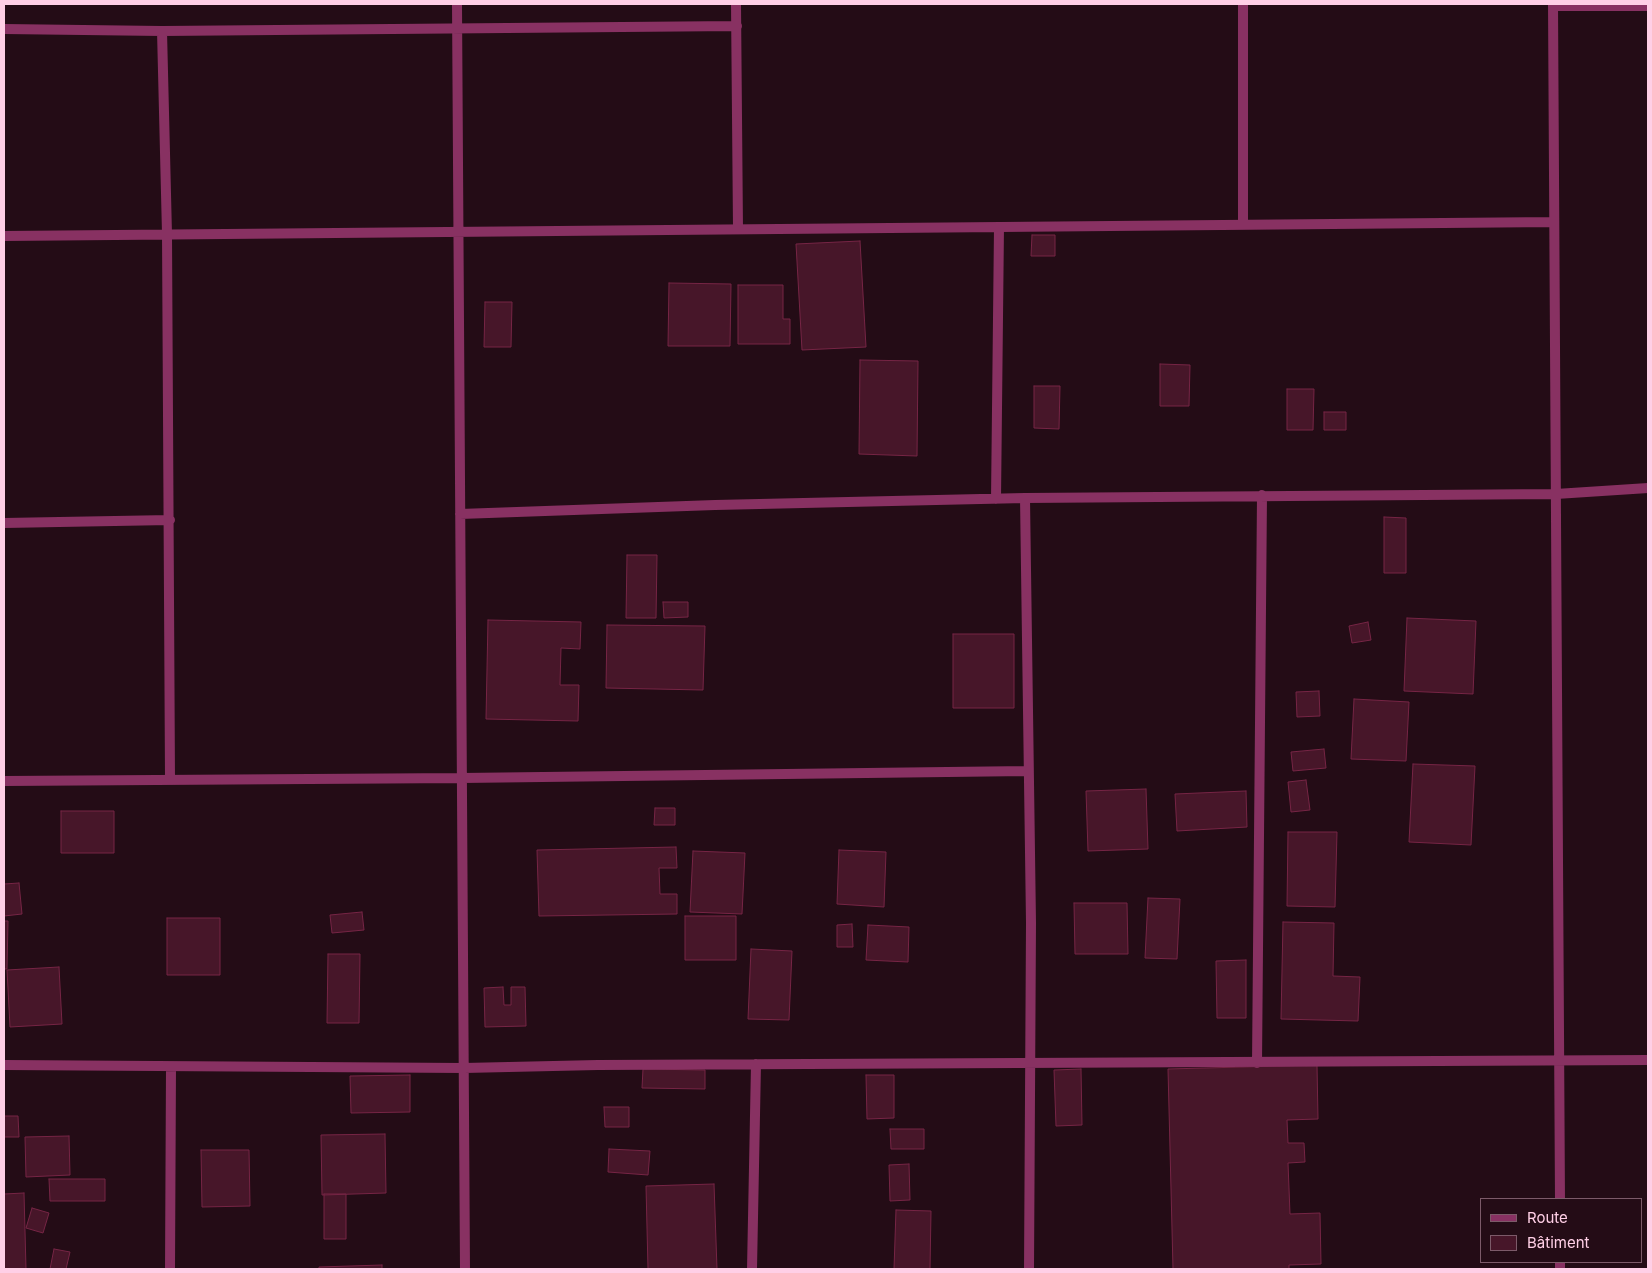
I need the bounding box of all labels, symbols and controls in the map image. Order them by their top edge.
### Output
legend [1480,1198,1642,1263]
text: Route [1527,1208,1568,1227]
text: Bâtiment [1527,1233,1589,1252]

